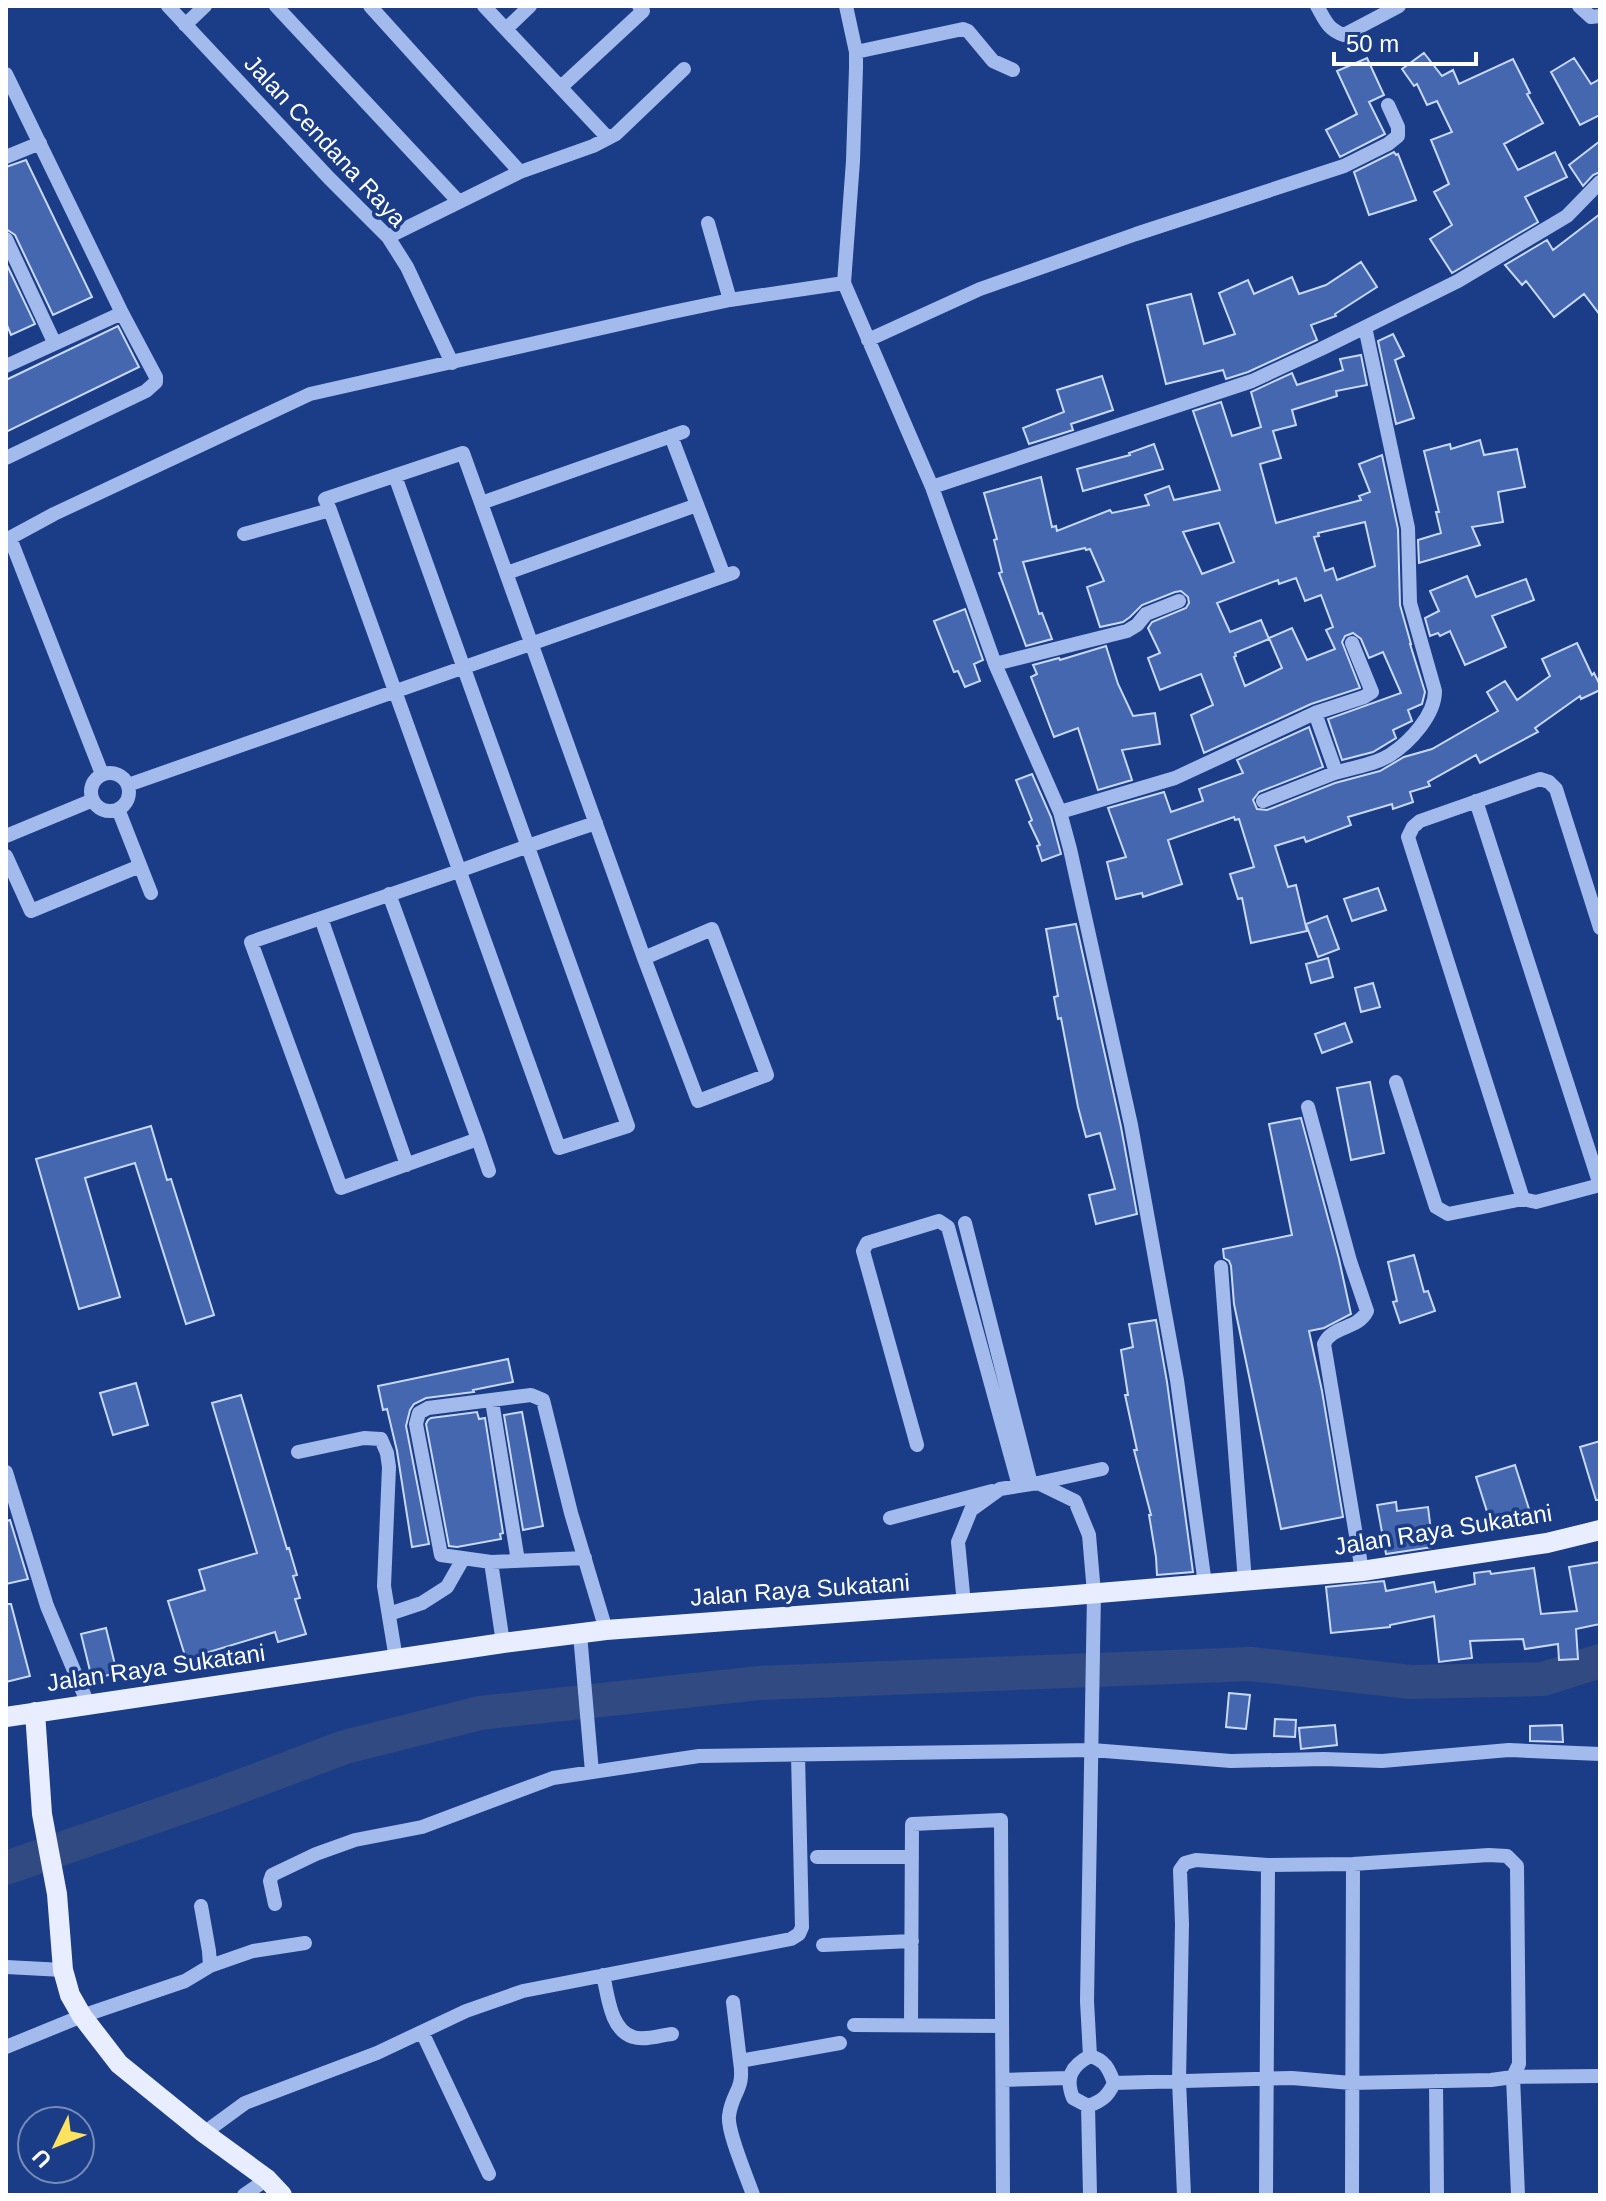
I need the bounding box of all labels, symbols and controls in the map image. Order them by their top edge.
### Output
scale bar [1334,16,1476,66]
text: 50 m [1346,30,1399,57]
street label: Jalan Cendana Raya [239,49,412,232]
street label: Jalan Raya Sukatani [1332,1499,1554,1560]
street label: Jalan Raya Sukatani [689,1568,911,1611]
street label: Jalan Raya Sukatani [45,1639,267,1696]
north arrow [16,2105,96,2185]
text: U [27,2144,56,2173]

